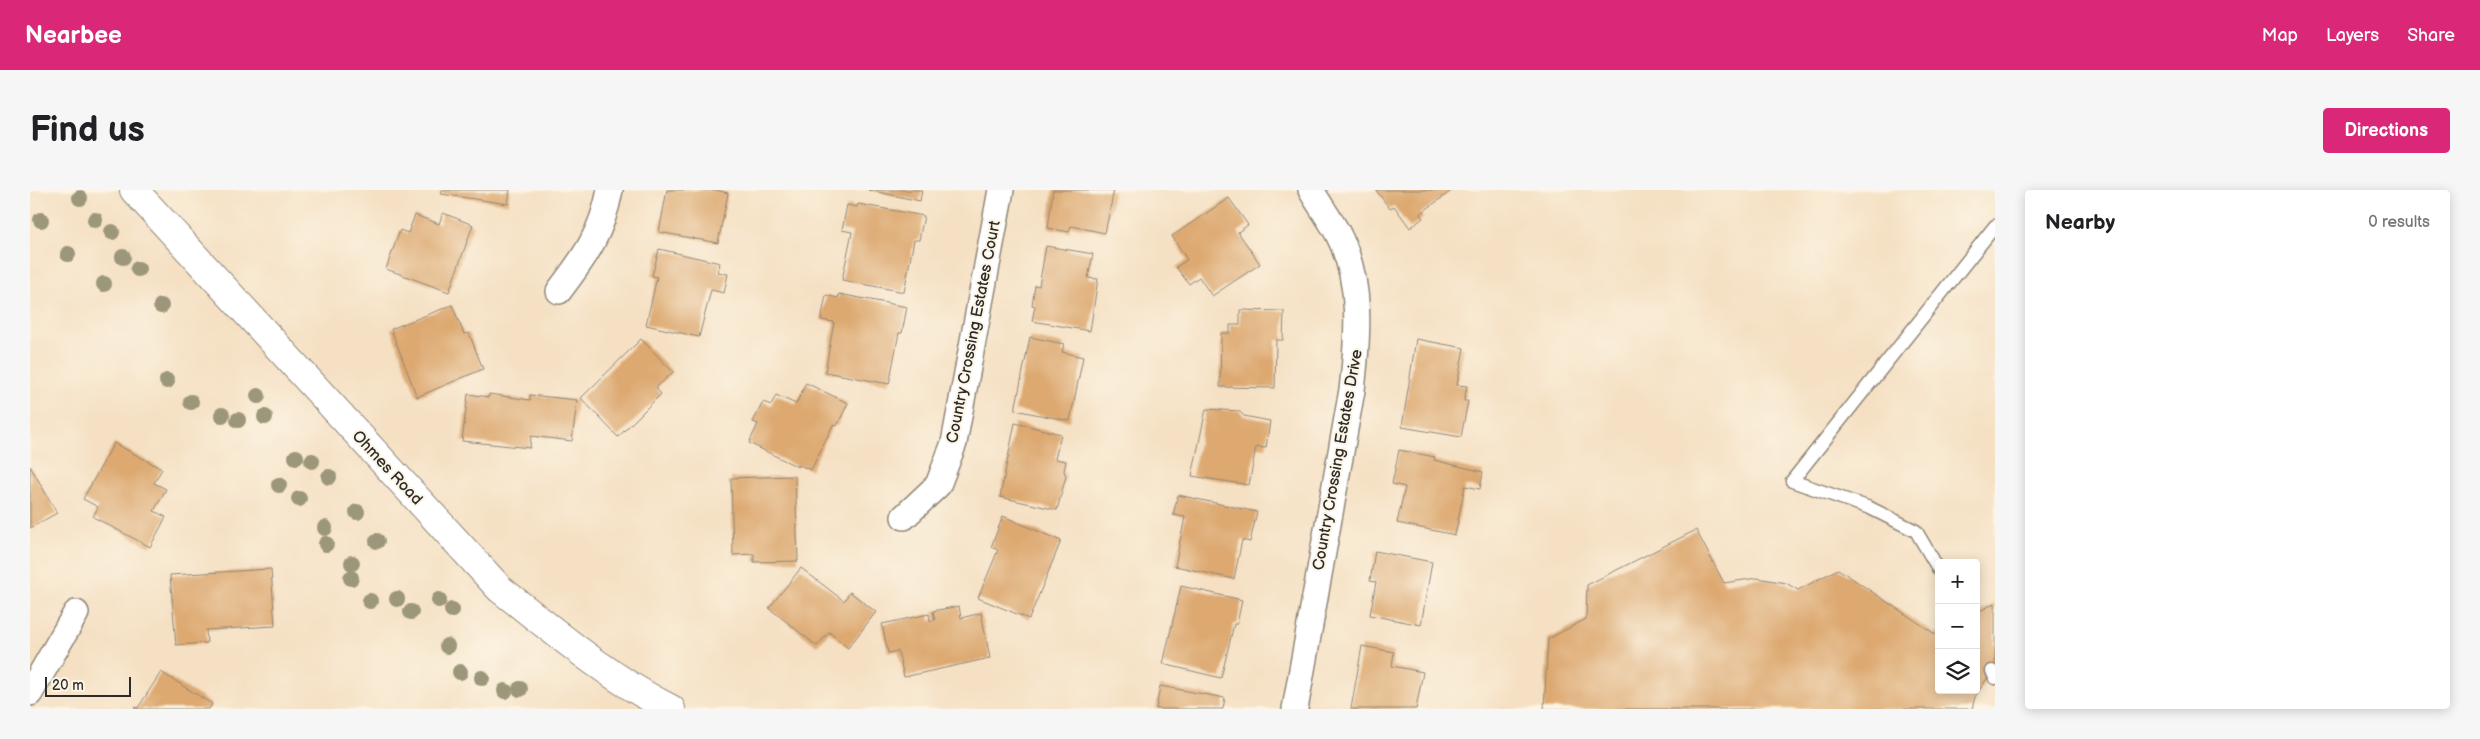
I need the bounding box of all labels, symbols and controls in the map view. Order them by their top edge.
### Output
text: Nearbee [25,21,122,50]
text: Map [2262,25,2298,46]
text: Layers [2326,25,2379,46]
text: Share [2407,25,2455,46]
button: Directions [2323,108,2450,153]
text: Find us [30,109,145,152]
text: Nearby [2045,210,2115,235]
text: 0 results [2368,213,2430,232]
street label: Country Crossing Estates Court [943,219,1005,445]
street label: Country Crossing Estates Drive [1309,348,1367,572]
street label: Ohmes Road [348,427,426,509]
map controls [1935,559,1980,694]
button: + [1935,559,1980,604]
button: − [1935,604,1980,649]
button: layers [1935,649,1980,694]
scale bar [45,674,131,697]
text: 20 m [52,677,84,694]

